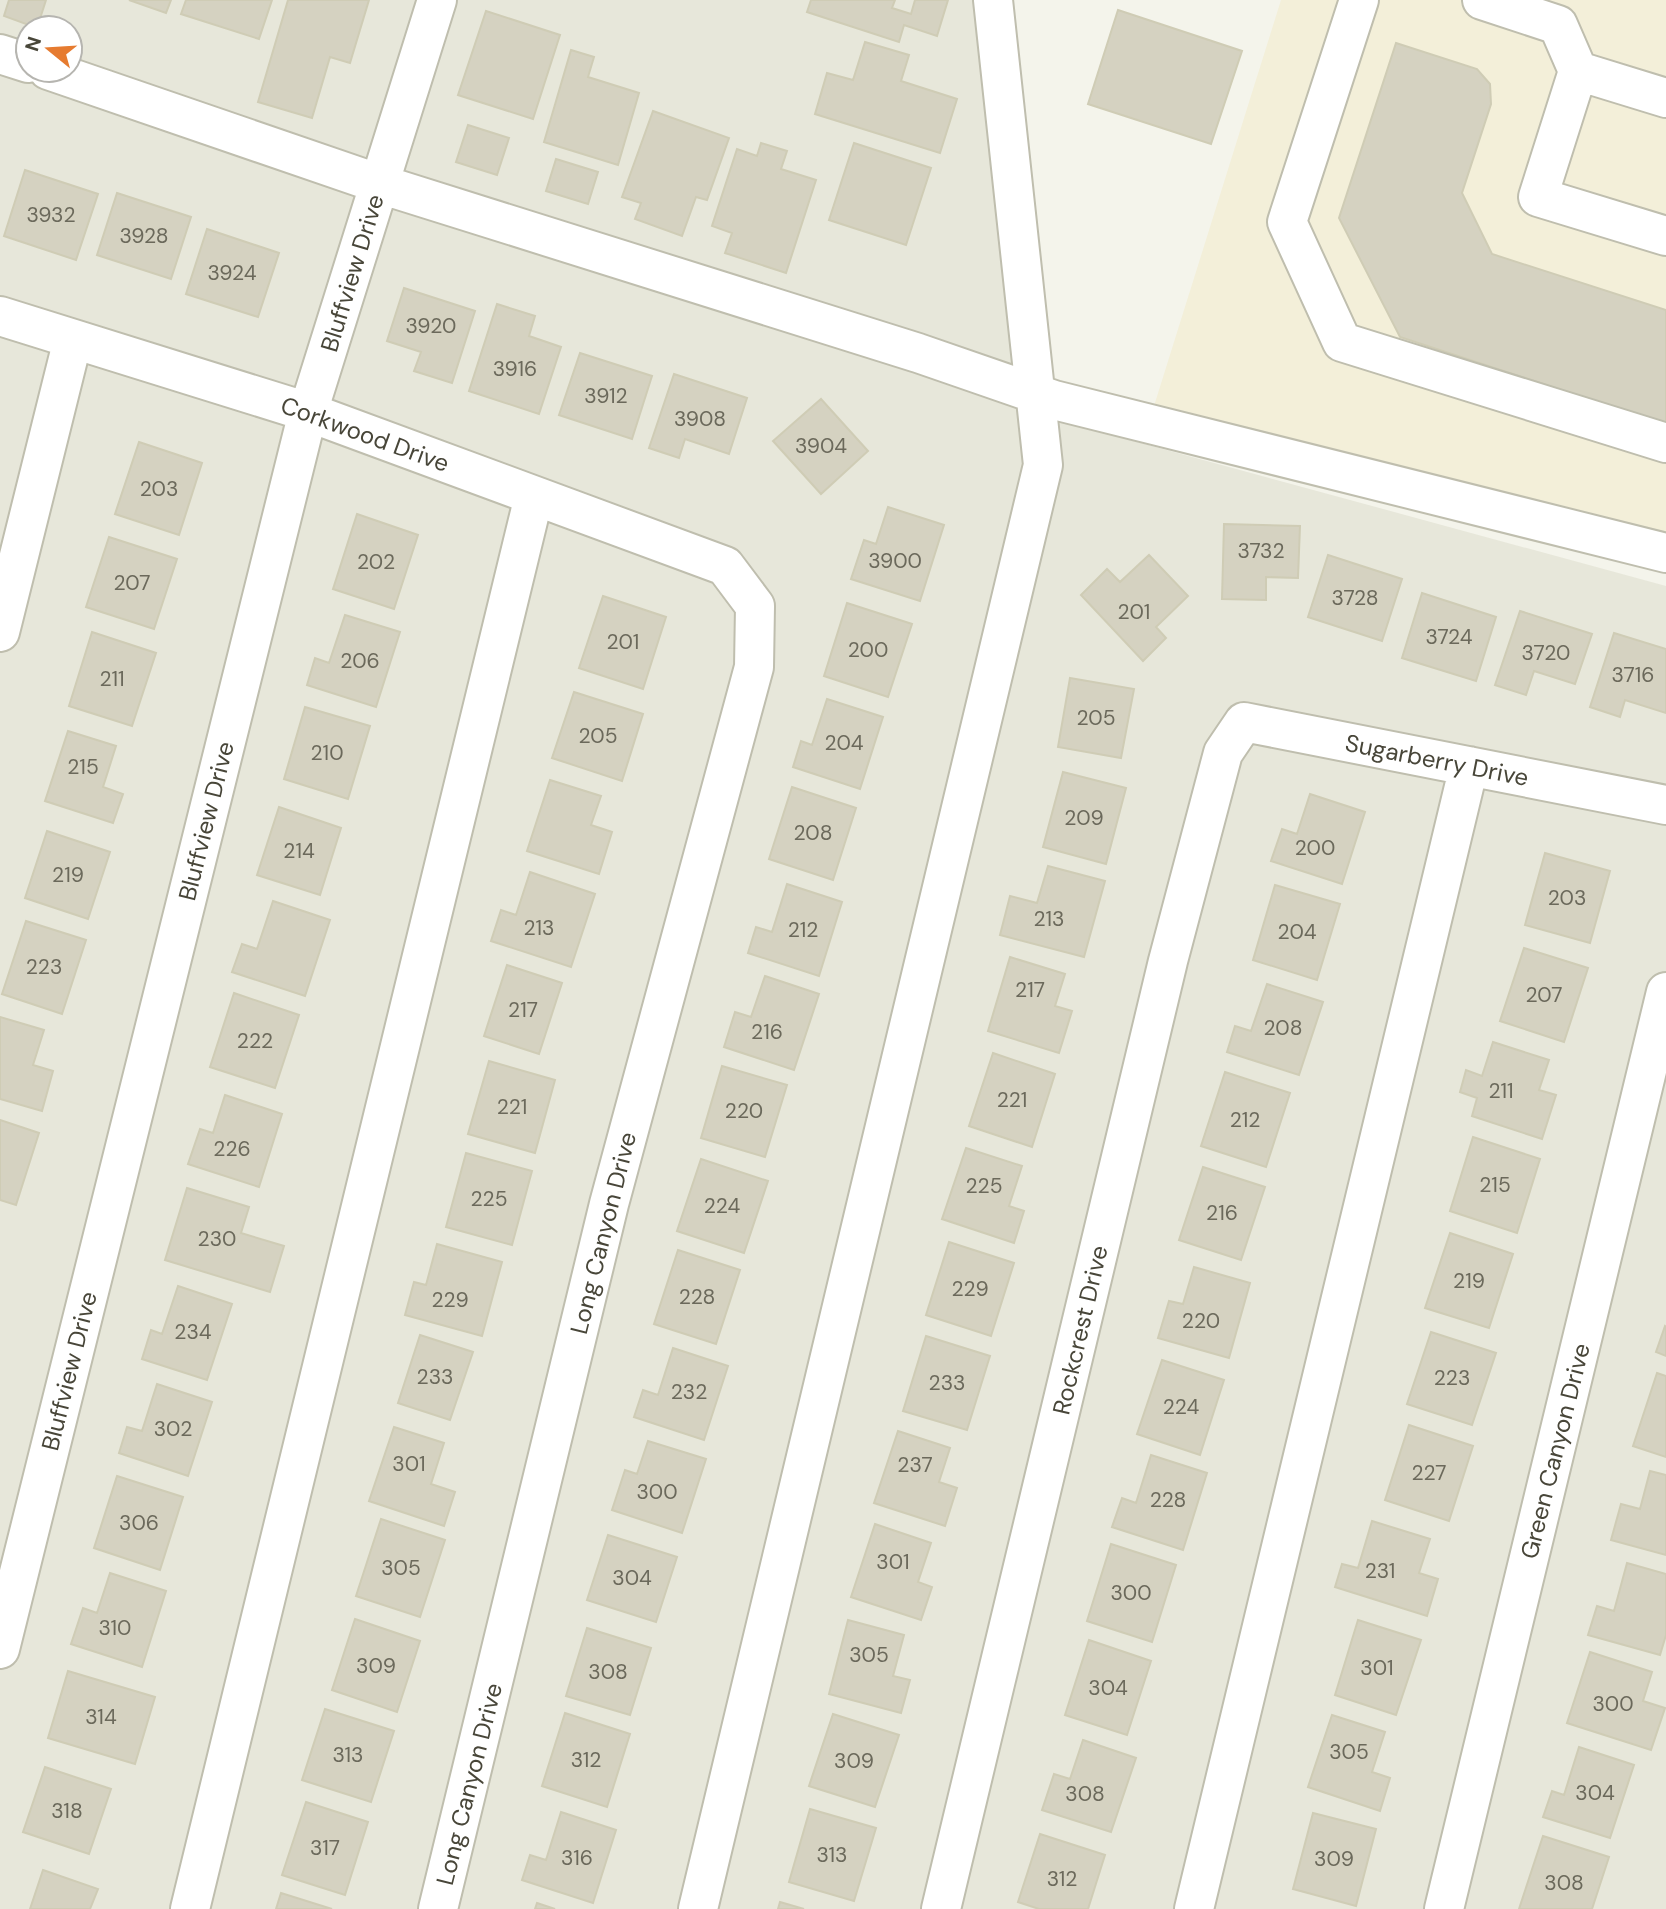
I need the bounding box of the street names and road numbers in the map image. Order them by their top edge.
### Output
street label: Bluffview Drive [313,191,391,355]
street label: Corkwood Drive [277,389,453,479]
street label: Sugarberry Drive [1343,727,1531,793]
street label: Bluffview Drive [171,738,241,904]
street label: Long Canyon Drive [563,1129,643,1337]
street label: Rockcrest Drive [1045,1242,1115,1418]
street label: Bluffview Drive [34,1288,104,1454]
street label: Green Canyon Drive [1513,1340,1597,1562]
street label: Long Canyon Drive [429,1680,509,1888]

